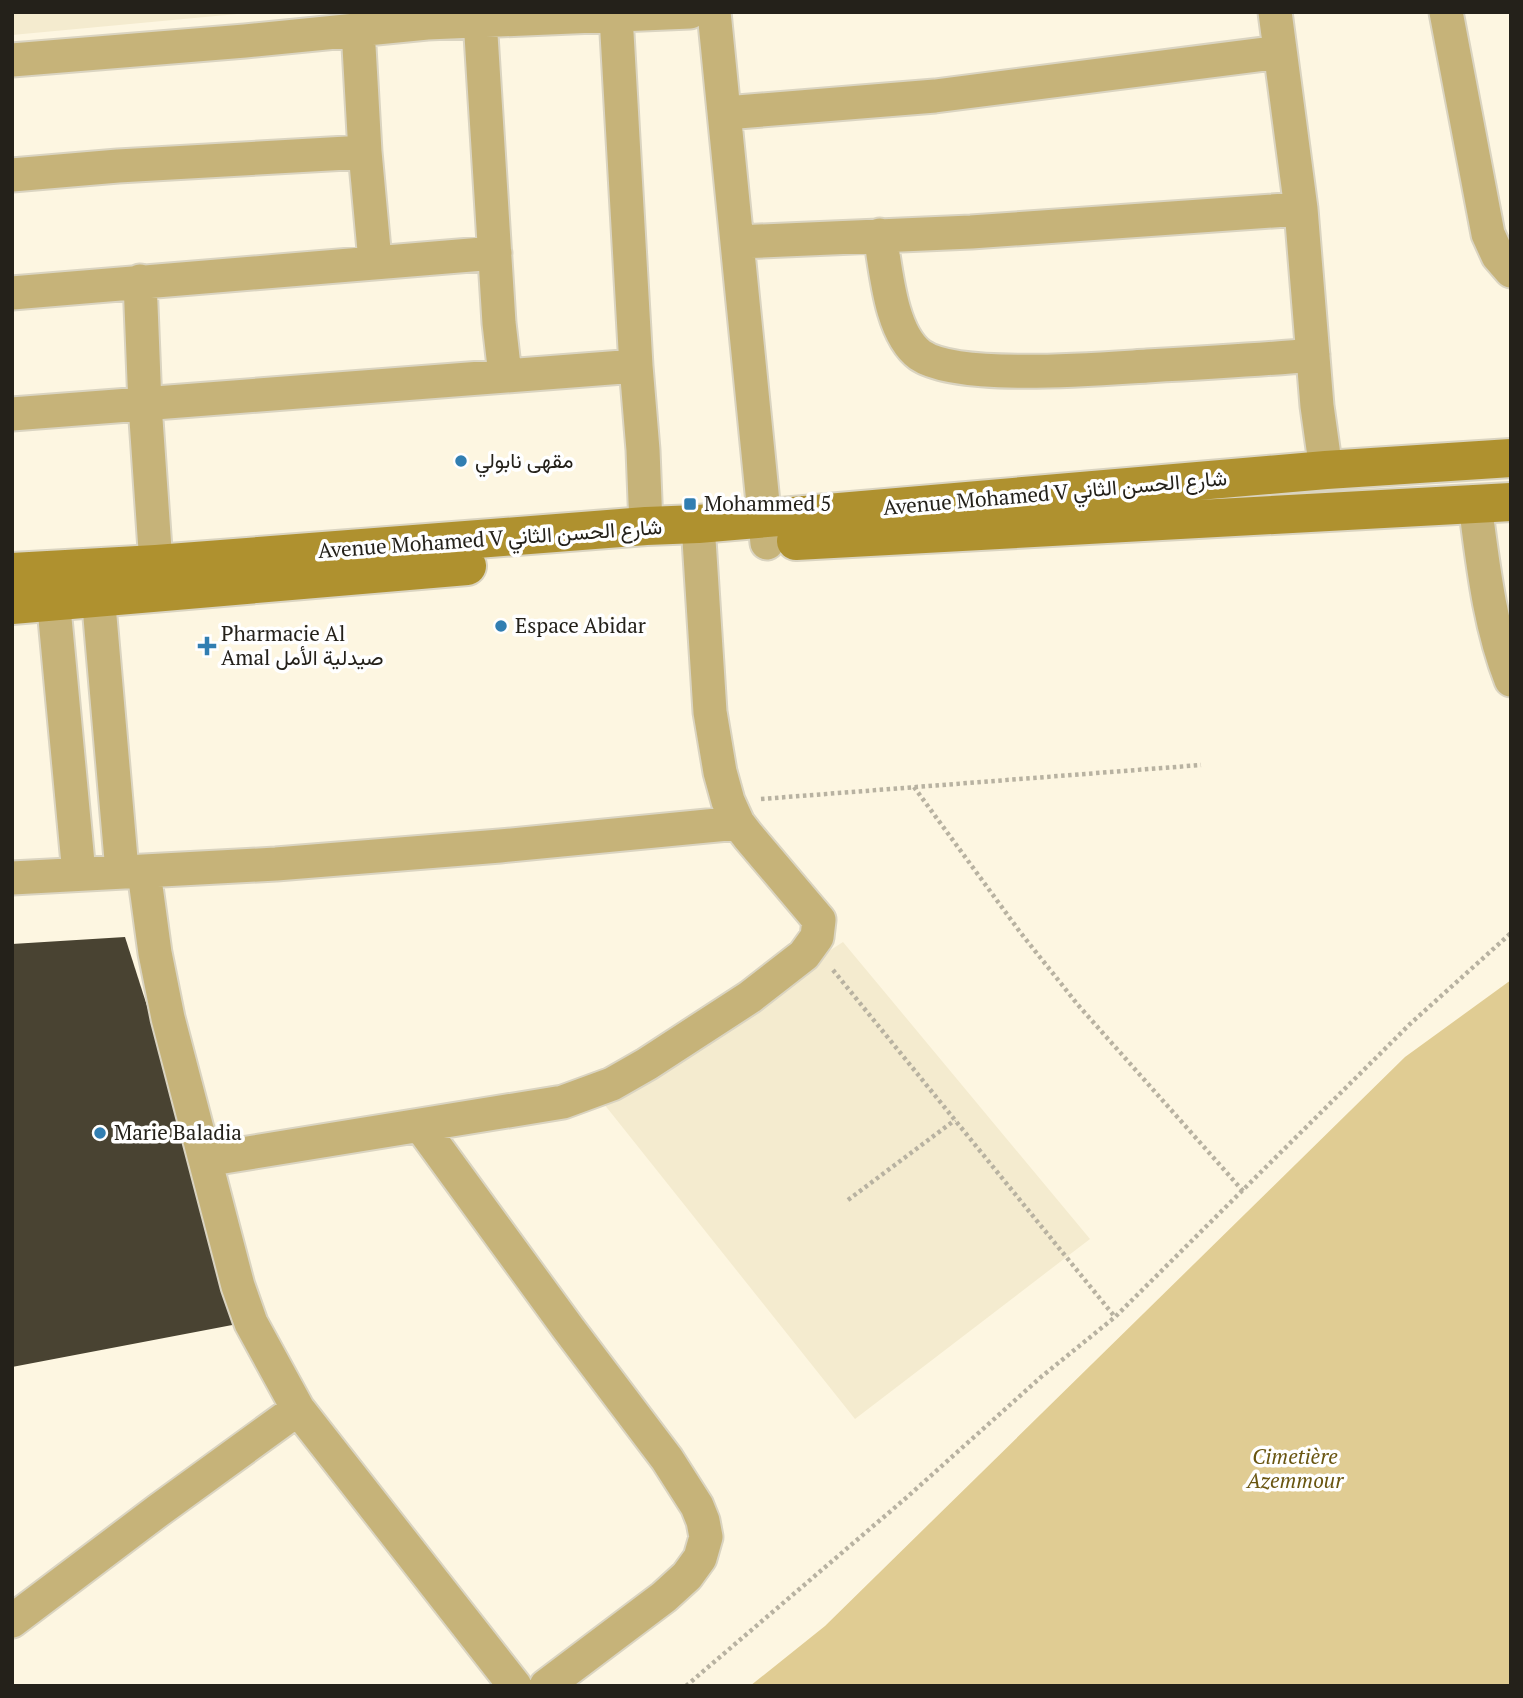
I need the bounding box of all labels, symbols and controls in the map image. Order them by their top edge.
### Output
place label: مقهى نابولي [475,446,573,478]
marker: مقهى نابولي [453,453,469,469]
street label: Avenue Mohamed V شارع الحسن الثاني [882,463,1228,525]
place label: Mohammed 5 [704,489,832,517]
marker: Mohammed 5 [682,496,698,512]
street label: Avenue Mohamed V شارع الحسن الثاني [317,512,663,568]
place label: Espace Abidar [515,611,646,639]
marker: Espace Abidar [493,618,509,634]
place label: Pharmacie Al Amal صيدلية الأمل [221,619,384,671]
marker: Pharmacie Al Amal صيدلية الأمل [199,638,215,654]
place label: Marie Baladia [114,1118,242,1146]
marker: Marie Baladia [92,1125,108,1141]
park label: Cimetière Azemmour [1245,1442,1344,1494]

